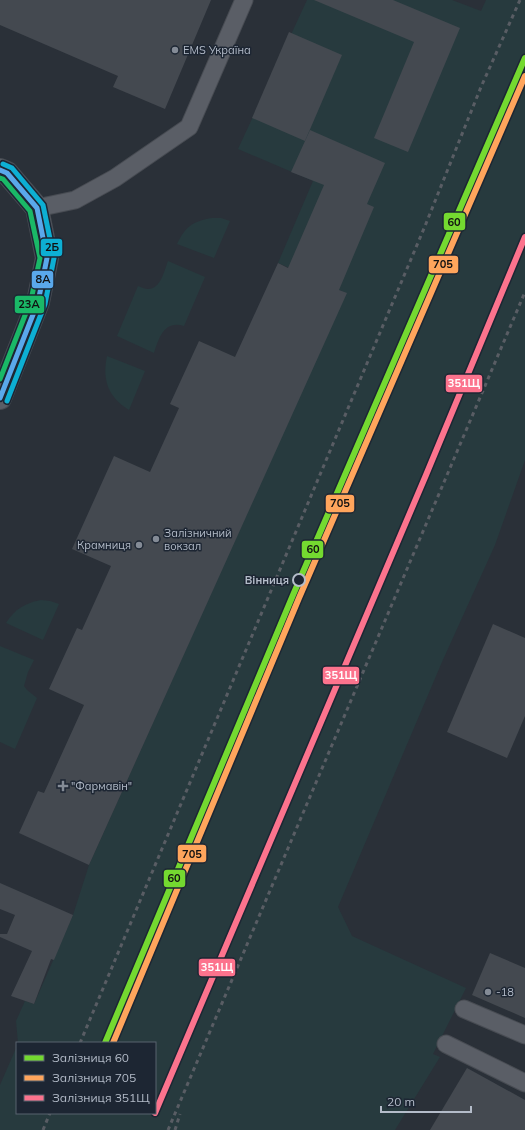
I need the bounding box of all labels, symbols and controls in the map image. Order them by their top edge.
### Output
place label: EMS Україна [183,43,251,57]
marker: EMS Україна [170,45,180,55]
line badge: 60 [443,212,466,231]
text: 60 [447,215,461,229]
line badge: 2Б [40,238,63,257]
text: 2Б [45,240,60,254]
line badge: 705 [428,255,459,274]
text: 705 [433,257,453,271]
line badge: 8А [31,270,54,289]
text: 8А [36,272,51,286]
line badge: 23А [14,295,45,314]
text: 23А [18,297,40,311]
line badge: 351Щ [445,374,483,393]
text: 351Щ [448,376,481,390]
line badge: 705 [325,494,355,513]
text: 705 [330,496,350,510]
place label: Залізничний вокзал [164,526,232,553]
marker: Залізничний вокзал [151,534,161,544]
place label: Крамниця [77,538,131,552]
marker: Крамниця [134,540,144,550]
line badge: 60 [301,540,324,559]
text: 60 [306,542,320,556]
place label: Вінниця [245,573,289,587]
marker: Вінниця [292,573,306,587]
line badge: 351Щ [322,666,360,685]
text: 351Щ [325,668,358,682]
place label: "Фармавін" [71,779,132,793]
marker: "Фармавін" [58,781,68,791]
line badge: 705 [177,844,207,863]
text: 705 [182,847,202,861]
line badge: 60 [163,869,186,888]
text: 60 [167,871,181,885]
line badge: 351Щ [198,958,236,977]
text: 351Щ [201,960,234,974]
place label: -18 [496,985,514,999]
marker: -18 [483,987,493,997]
legend [16,1042,156,1114]
text: Залізниця 60 [52,1050,129,1065]
text: Залізниця 705 [52,1070,136,1085]
scale bar [381,1088,471,1114]
text: Залізниця 351Щ [52,1090,150,1105]
text: 20 m [387,1094,415,1109]

